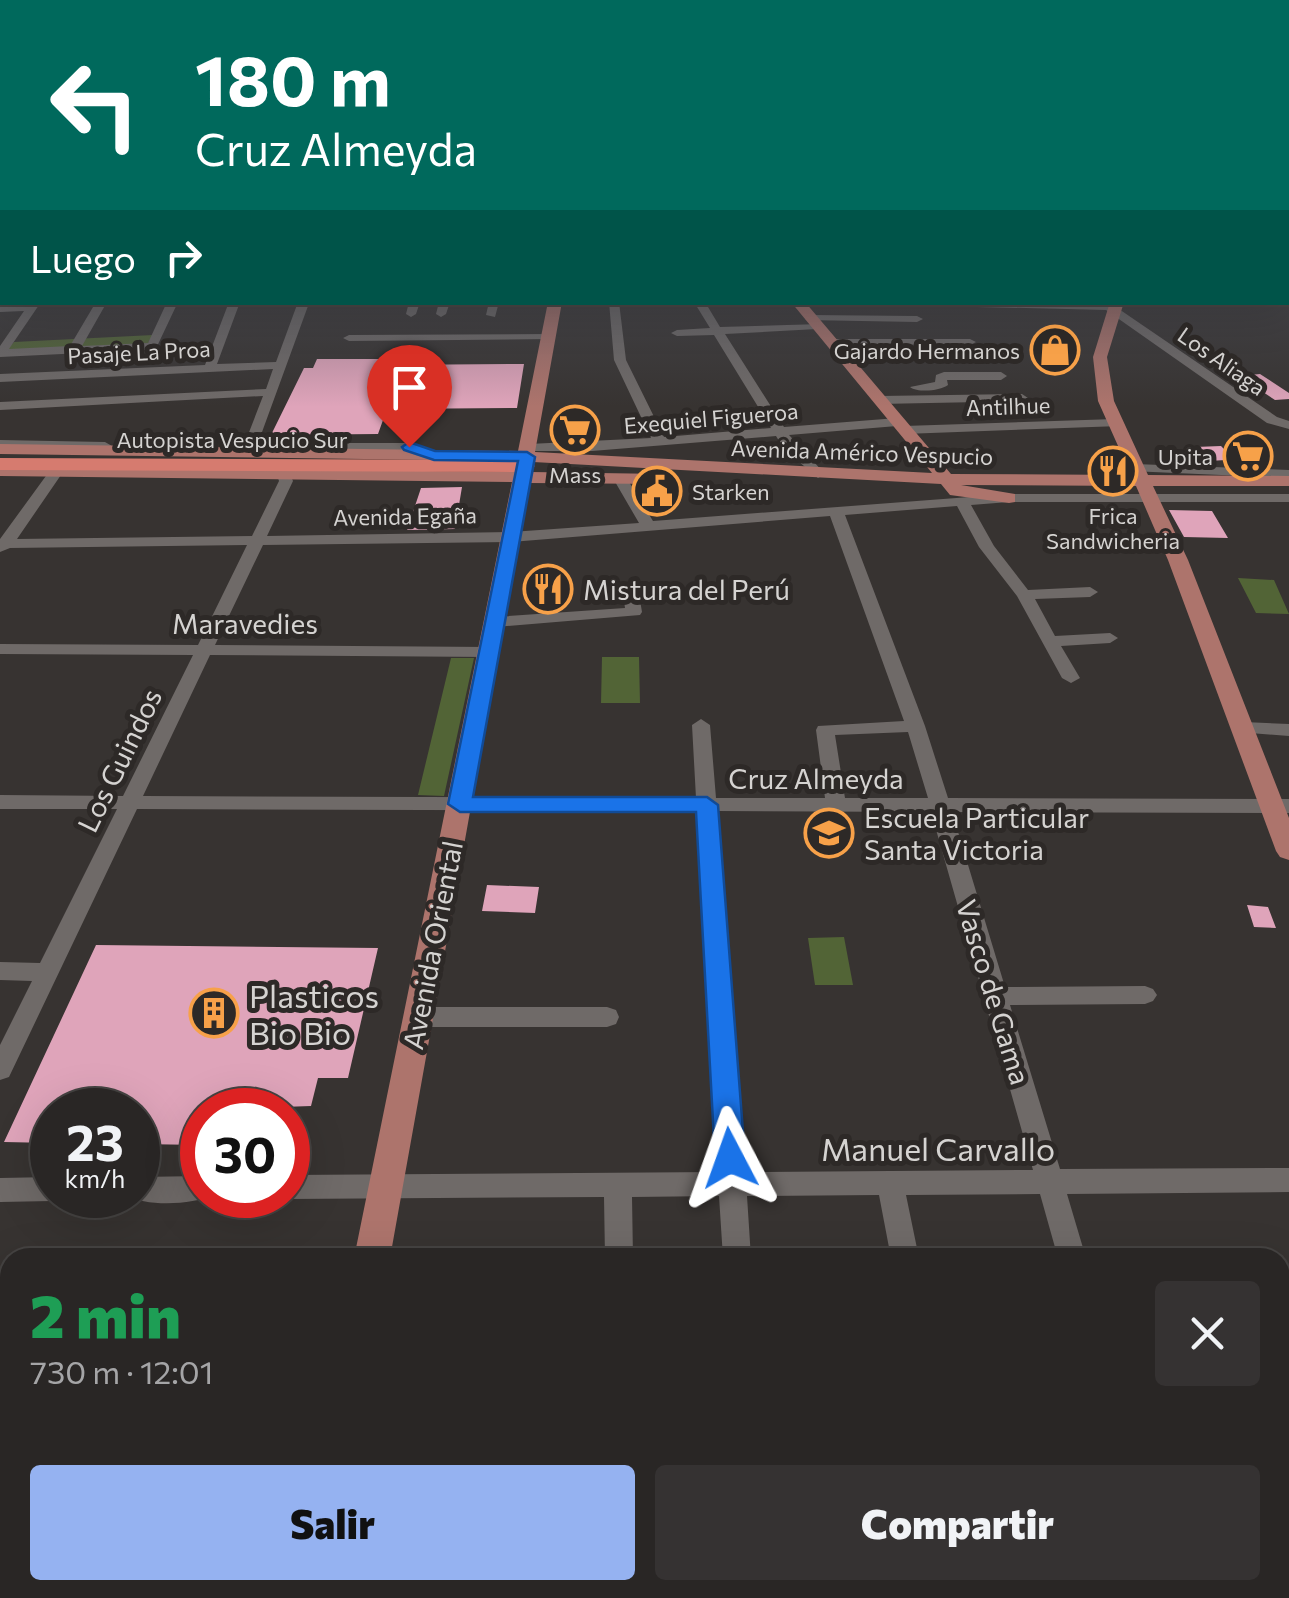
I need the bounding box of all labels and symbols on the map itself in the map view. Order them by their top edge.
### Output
street label: Los Aliaga [1173,321,1271,401]
shop icon: Gajardo Hermanos [1029,324,1081,376]
street label: Pasaje La Proa [67,335,211,369]
place label: Gajardo Hermanos [834,337,1020,364]
pin [367,345,452,448]
street label: Antilhue [965,391,1051,421]
street label: Exequiel Figueroa [623,397,799,439]
supermarket icon: Mass [549,404,601,456]
street label: Autopista Vespucio Sur [117,426,348,453]
supermarket icon: Upita [1222,430,1274,482]
street label: Avenida Américo Vespucio [730,434,994,470]
place label: Upita [1158,443,1213,470]
restaurant icon: Frica Sandwicheria [1087,445,1139,497]
place label: Mass [549,461,601,488]
public building icon: Starken [631,465,683,517]
place label: Starken [692,478,770,505]
street label: Avenida Egaña [333,501,477,531]
place label: Frica Sandwicheria [1046,502,1180,554]
restaurant icon: Mistura del Perú [522,563,574,615]
place label: Mistura del Perú [583,572,790,606]
street label: Maravedies [172,606,318,640]
street label: Los Guindos [70,683,168,837]
street label: Cruz Almeyda [728,761,904,795]
place label: Escuela Particular Santa Victoria [864,800,1089,866]
school or university icon: Escuela Particular Santa Victoria [803,807,855,859]
street label: Avenida Oriental [395,838,469,1052]
street label: Vasco de Gama [950,895,1038,1089]
place label: Plasticos Bio Bio [249,975,379,1052]
building icon: Plasticos Bio Bio [188,987,240,1039]
speed limit sign: 30 [180,1088,310,1218]
position arrow [678,1106,782,1210]
street label: Manuel Carvallo [821,1128,1055,1168]

